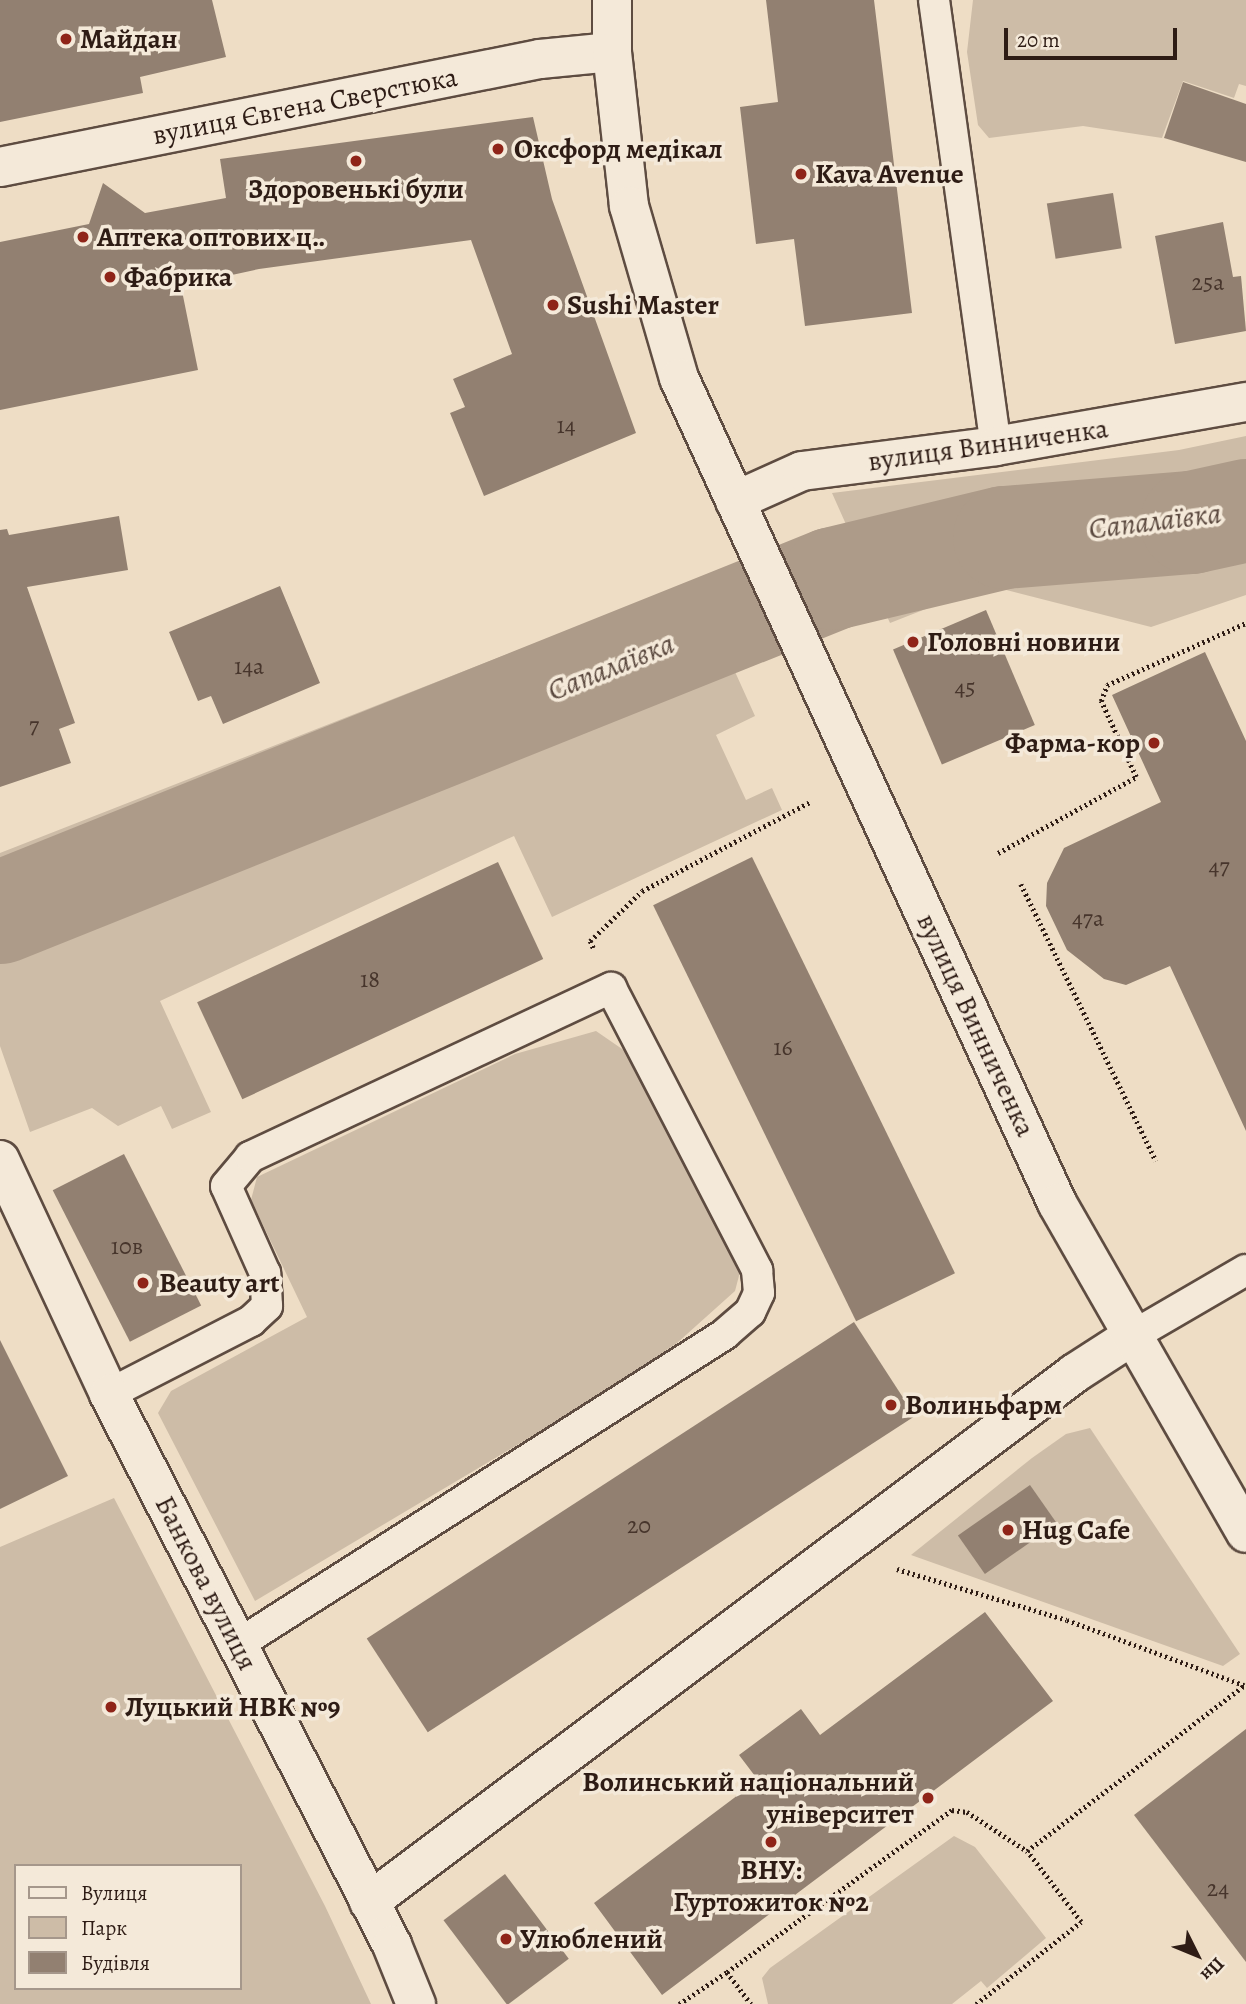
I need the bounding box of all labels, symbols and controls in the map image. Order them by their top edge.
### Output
scale bar [1008,14,1181,58]
place label: Майдан [80,22,177,56]
text: 20 m [1017,26,1060,54]
marker: Майдан [58,31,74,47]
street label: вулиця Євгена Сверстюка [150,60,460,152]
place label: Оксфорд медікал [514,132,723,166]
marker: Оксфорд медікал [488,139,508,159]
marker: Здоровенькі були [348,153,364,169]
place label: Kava Avenue [815,157,964,191]
marker: Kava Avenue [793,166,809,182]
place label: Здоровенькі були [248,172,464,206]
place label: Аптека оптових ц‥ [97,220,325,254]
marker: Аптека оптових ц‥ [75,229,91,245]
place label: Фабрика [124,260,232,294]
marker: Фабрика [102,269,118,285]
house number: 25а [1192,269,1224,297]
place label: Sushi Master [567,288,719,322]
marker: Sushi Master [545,297,561,313]
house number: 14 [556,412,576,440]
street label: вулиця Винниченка [866,412,1110,478]
water label: Сапалаївка [1087,495,1223,547]
water label: Сапалаївка [542,625,680,709]
place label: Головні новини [927,625,1120,659]
marker: Головні новини [905,634,921,650]
house number: 14а [234,653,264,681]
house number: 45 [954,674,976,702]
house number: 7 [29,712,39,740]
place label: Фарма-кор [1005,726,1140,760]
marker: Фарма-кор [1146,735,1162,751]
house number: 47 [1209,853,1229,881]
house number: 47а [1072,905,1104,933]
street label: вулиця Винниченка [910,908,1042,1142]
house number: 18 [360,966,380,994]
house number: 16 [773,1034,793,1062]
house number: 10в [111,1233,143,1261]
place label: Beauty art [159,1266,280,1300]
marker: Beauty art [133,1273,153,1293]
place label: Волиньфарм [905,1388,1062,1422]
marker: Волиньфарм [883,1397,899,1413]
street label: Банкова вулиця [148,1490,264,1676]
house number: 20 [627,1512,651,1540]
place label: Hug Cafe [1022,1513,1130,1547]
marker: Hug Cafe [1000,1522,1016,1538]
place label: Луцький НВК №9 [125,1690,341,1724]
marker: Луцький НВК №9 [103,1699,119,1715]
place label: Волинський національний університет [582,1765,914,1831]
marker: Волинський національний університет [920,1790,936,1806]
marker: ВНУ: Гуртожиток №2 [763,1834,779,1850]
place label: ВНУ: Гуртожиток №2 [673,1853,869,1919]
legend [14,1864,242,1990]
house number: 24 [1207,1875,1229,1903]
text: Вулиця [81,1879,147,1907]
text: Парк [81,1914,127,1942]
north arrow [1162,1920,1232,1990]
place label: Улюблений [520,1922,663,1956]
marker: Улюблений [498,1931,514,1947]
text: Будівля [81,1949,150,1977]
text: Пн [1194,1951,1230,1987]

